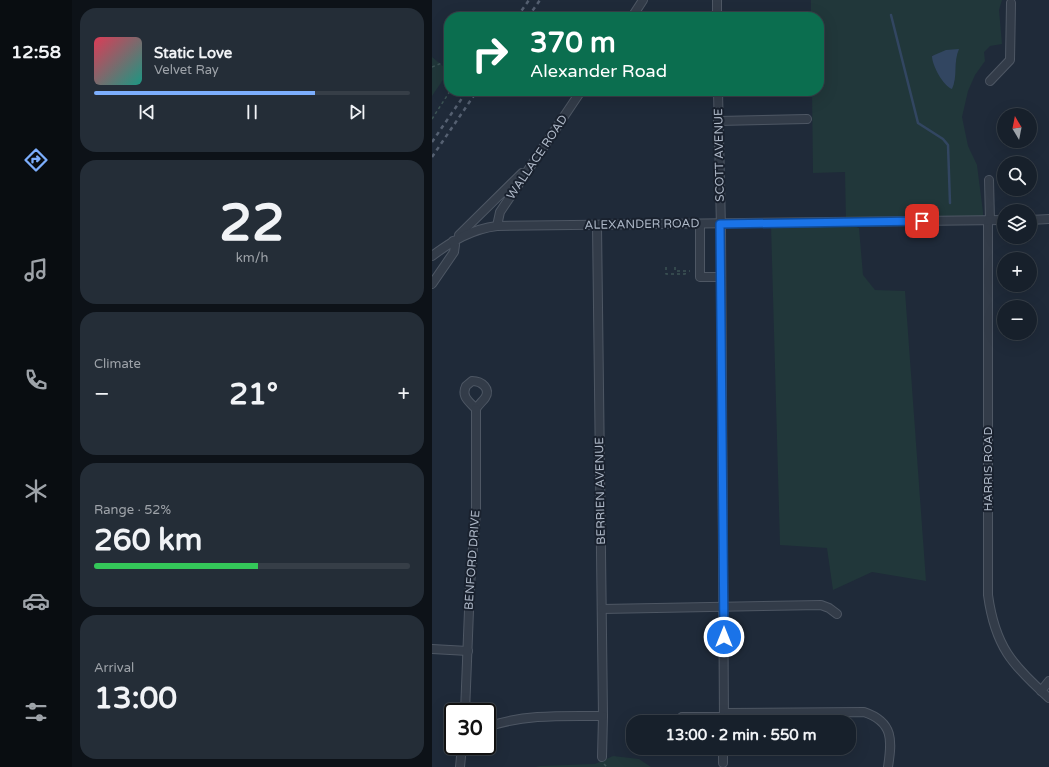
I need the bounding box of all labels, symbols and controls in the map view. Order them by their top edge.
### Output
text: 370 m [530,26,616,60]
icon: right [464,28,516,80]
text: 12:58 [11,41,61,63]
text: Static Love [154,44,232,62]
text: Alexander Road [530,60,667,82]
text: Velvet Ray [154,62,219,78]
icon: previous [136,101,158,123]
icon: pause [241,101,263,123]
icon: next [346,101,368,123]
street label: SCOTT AVENUE [711,108,727,202]
north arrow [997,108,1037,148]
map controls [997,108,1037,340]
street label: WALLACE ROAD [504,112,570,202]
icon: directions [22,146,50,174]
button: search [997,156,1037,196]
text: 22 [219,192,285,255]
pin [905,204,939,238]
button: layers [997,204,1037,244]
icon: arrive [911,210,933,232]
street label: ALEXANDER ROAD [584,216,700,232]
text: km/h [236,250,268,266]
button: + [997,252,1037,292]
icon: music [22,256,50,284]
button: − [997,300,1037,340]
text: Climate [94,356,141,372]
icon: phone [22,366,50,394]
text: 21° [229,376,278,413]
text: − [94,381,110,407]
text: + [398,381,410,407]
street label: HARRIS ROAD [981,426,995,512]
street label: BERRIEN AVENUE [592,437,608,545]
icon: climate [22,477,50,505]
text: Range · 52% [94,502,171,518]
street label: BENFORD DRIVE [462,509,482,610]
text: 260 km [94,522,202,559]
icon: car [22,587,50,615]
position arrow [703,616,745,658]
text: Arrival [94,660,134,676]
text: 13:00 [94,680,177,717]
icon: filters [22,698,50,726]
speed limit sign: 30 [444,703,496,755]
text: 13:00 · 2 min · 550 m [666,726,816,744]

